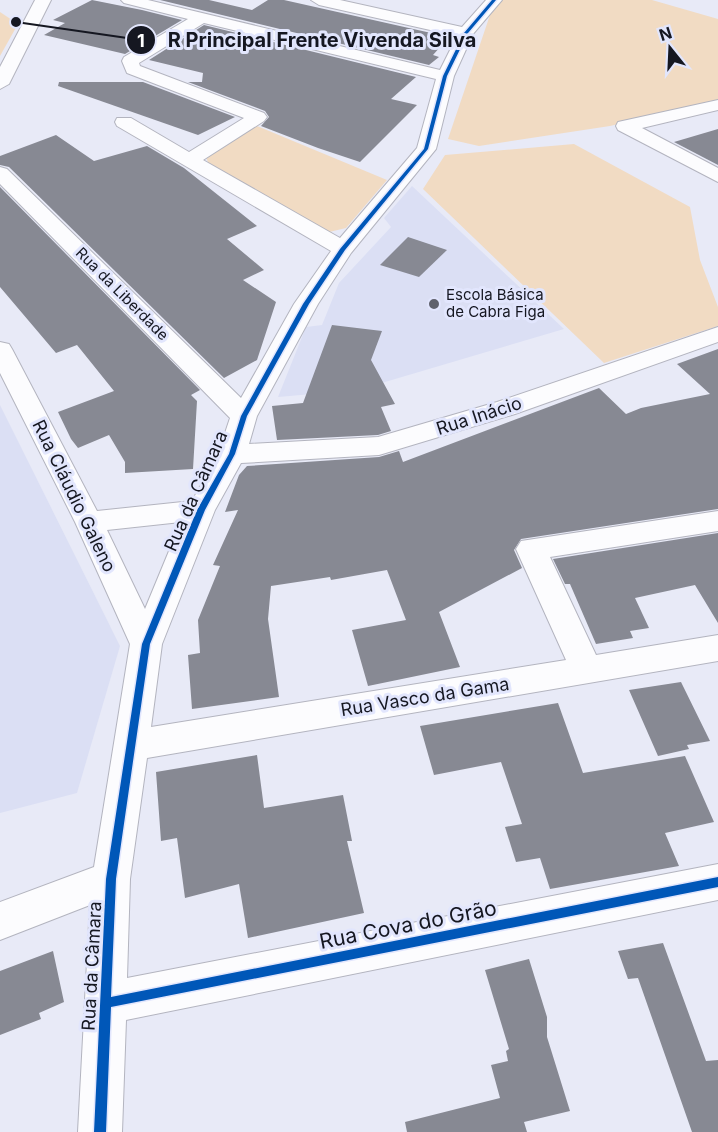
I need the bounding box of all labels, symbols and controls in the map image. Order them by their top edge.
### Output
north arrow [640,18,700,78]
callout: R Principal Frente Vivenda Silva [126,21,489,59]
text: N [656,22,674,45]
text: R Principal Frente Vivenda Silva [168,28,476,52]
text: 1 [137,30,145,51]
street label: Rua da Liberdade [72,243,173,344]
place label: Escola Básica de Cabra Figa [446,285,545,321]
marker: Escola Básica de Cabra Figa [427,297,441,311]
street label: Rua Inácio [434,392,524,439]
street label: Rua Cláudio Galeno [28,416,120,575]
street label: Rua da Câmara [160,427,231,554]
street label: Rua Vasco da Gama [339,673,511,720]
street label: Rua Cova do Grão [317,895,499,954]
street label: Rua da Câmara [78,901,105,1031]

